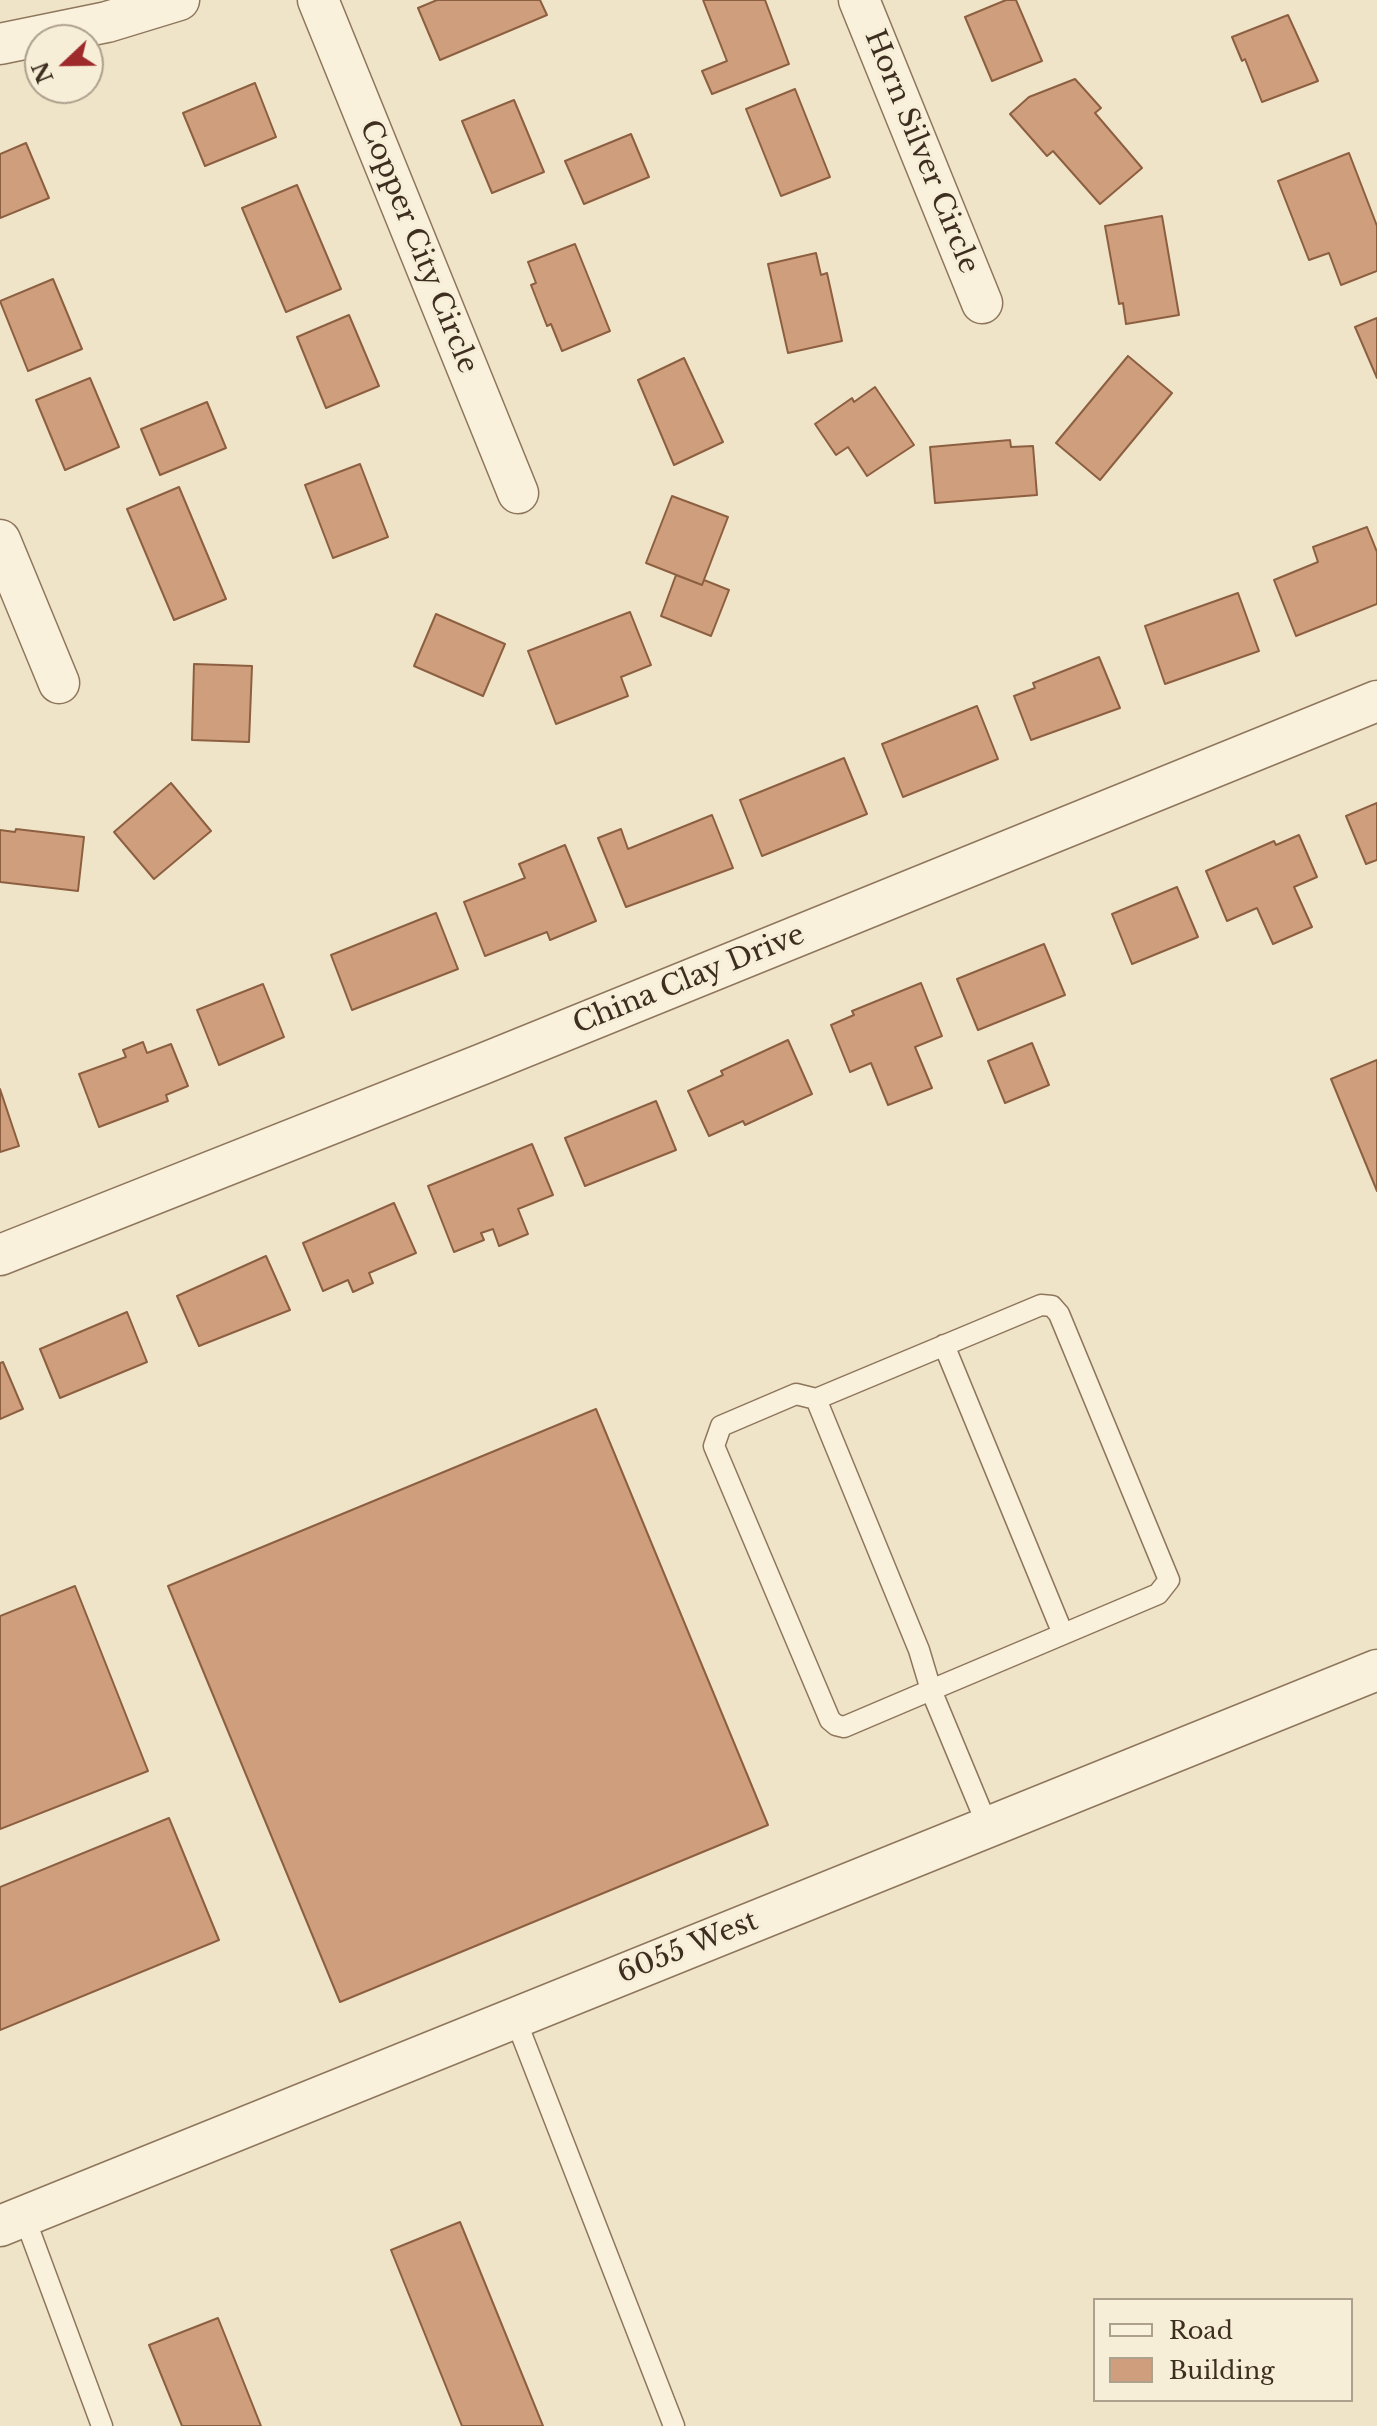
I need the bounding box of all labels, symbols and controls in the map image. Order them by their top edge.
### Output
north arrow [24,24,104,104]
street label: Horn Silver Circle [857,25,985,279]
text: N [27,58,60,87]
street label: Copper City Circle [352,116,484,378]
street label: China Clay Drive [568,918,810,1042]
street label: 6055 West [613,1905,763,1991]
legend [1093,2298,1353,2402]
text: Road [1169,2316,1233,2345]
text: Building [1169,2356,1275,2385]

